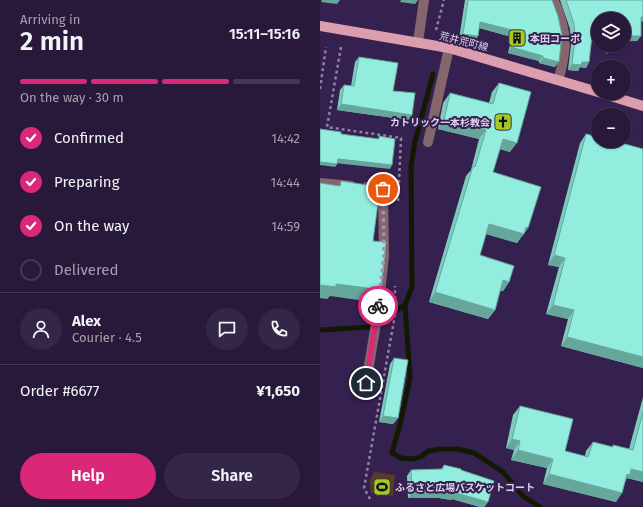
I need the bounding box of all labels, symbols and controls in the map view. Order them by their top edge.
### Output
text: Arriving in [20,12,80,27]
map controls [591,12,631,148]
button: layers [591,12,631,52]
text: 15:11–15:16 [229,25,300,43]
text: 2 min [20,26,84,57]
building icon: 本田コーポ [507,28,527,48]
street label: 荒井荒町線 [438,30,489,54]
place label: 本田コーポ [529,33,580,45]
button: + [591,60,631,100]
text: On the way · 30 m [20,90,124,105]
button: − [591,108,631,148]
church icon: カトリック一本杉教会 [493,112,513,132]
place label: カトリック一本杉教会 [390,117,490,129]
icon: check [20,127,42,149]
text: Confirmed [54,129,124,147]
text: 14:42 [271,131,300,146]
icon: check [20,171,42,193]
pin [366,172,400,206]
text: Preparing [54,173,119,191]
text: 14:44 [271,175,300,190]
icon: bag [372,178,394,200]
icon: check [20,215,42,237]
text: On the way [54,217,129,235]
text: 14:59 [271,219,300,234]
text: Delivered [54,261,118,279]
courier [358,286,398,326]
icon: bike [367,295,389,317]
button: person [20,308,62,350]
button: chat [206,308,248,350]
button: phone [258,308,300,350]
text: Alex [72,312,101,330]
text: Courier · 4.5 [72,330,142,345]
pin [349,366,383,400]
icon: home [355,372,377,394]
text: Order #6677 [20,382,99,400]
text: ¥1,650 [256,382,300,400]
button: Help [20,453,156,499]
button: Share [164,453,300,499]
sports icon: ふるさと広場バスケットコート [372,477,392,497]
place label: ふるさと広場バスケットコート [395,482,535,494]

